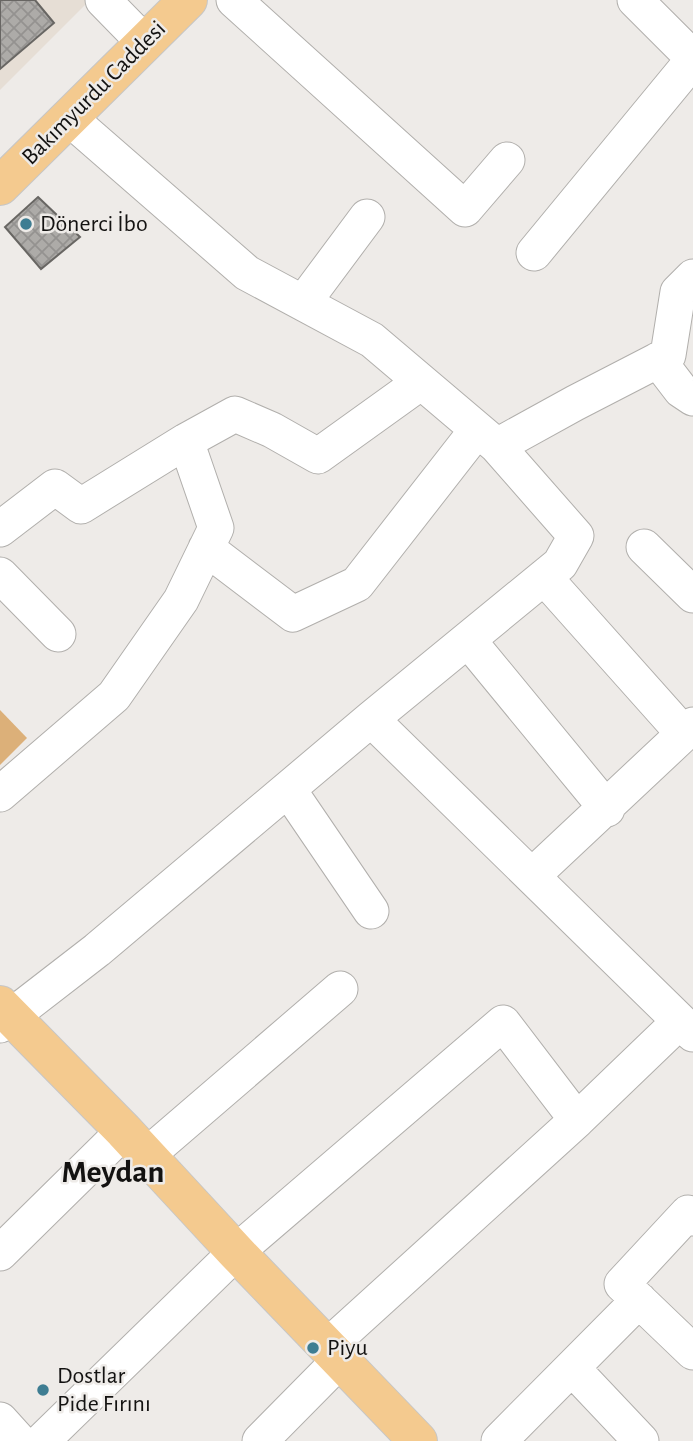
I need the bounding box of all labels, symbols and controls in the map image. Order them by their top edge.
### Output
street label: Bakımyurdu Caddesi [18,17,170,169]
place label: Dönerci İbo [40,211,148,236]
marker: Dönerci İbo [18,216,34,232]
district label: Meydan [62,1156,164,1188]
place label: Piyu [327,1336,368,1360]
marker: Piyu [305,1340,321,1356]
place label: Dostlar Pide Fırını [57,1364,151,1416]
marker: Dostlar Pide Fırını [35,1382,51,1398]

